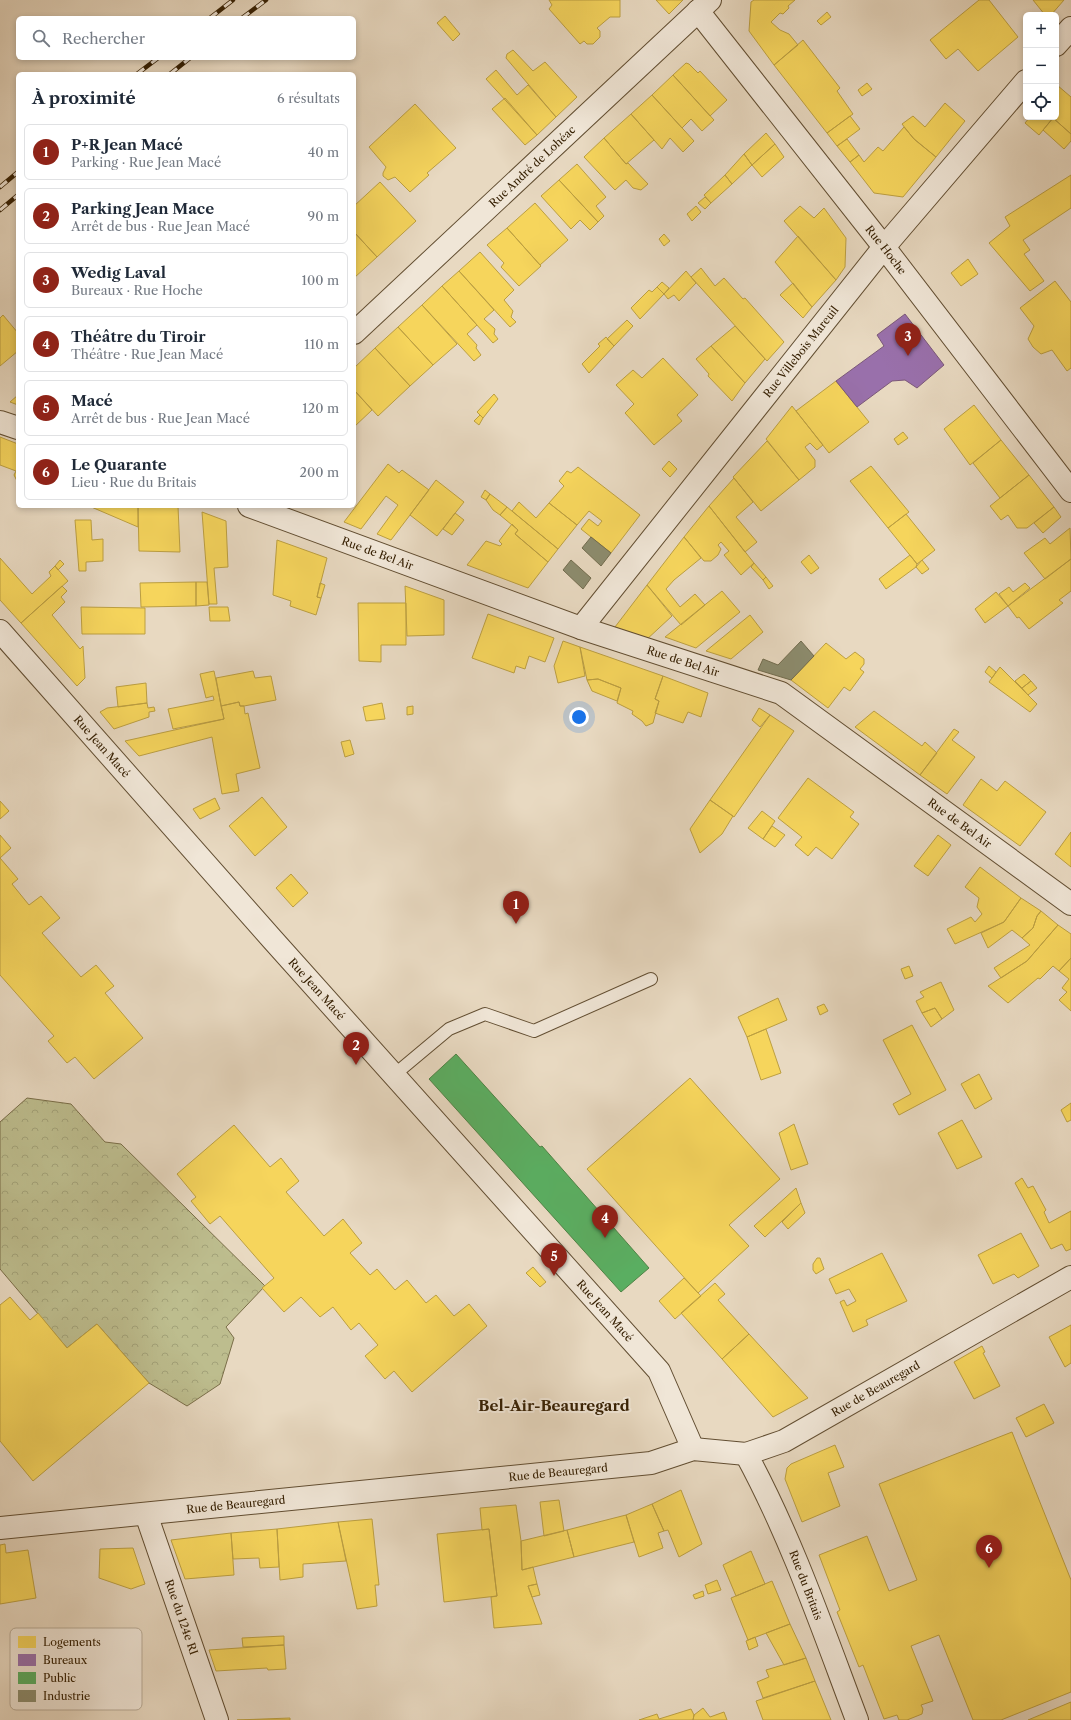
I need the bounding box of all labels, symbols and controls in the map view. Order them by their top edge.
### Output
map controls [1023,12,1059,120]
button: + [1023,12,1059,48]
search box [16,16,356,60]
icon: search [30,27,52,49]
text: Rechercher [62,29,145,48]
button: − [1023,48,1059,84]
button: locate [1023,84,1059,120]
text: À proximité [32,88,136,108]
text: 6 résultats [277,90,340,106]
street label: Rue André de Lohéac [486,122,579,210]
text: P+R Jean Macé [71,135,183,154]
text: 1 [43,144,49,160]
text: 40 m [308,144,339,160]
text: Parking · Rue Jean Macé [71,154,221,170]
text: Parking Jean Mace [71,199,214,218]
text: 2 [42,208,50,224]
text: 90 m [308,208,339,224]
text: Arrêt de bus · Rue Jean Macé [71,218,250,234]
street label: Rue Hoche [863,222,910,277]
text: Wedig Laval [71,263,166,282]
text: 3 [42,272,50,288]
text: 100 m [301,272,339,288]
text: Bureaux · Rue Hoche [71,282,203,298]
street label: Rue Villebois Mareuil [760,303,842,400]
pin: 3 [895,323,921,356]
text: Théâtre du Tiroir [71,327,206,346]
text: 4 [42,336,50,352]
text: 110 m [304,336,339,352]
text: Théâtre · Rue Jean Macé [71,346,223,362]
text: Macé [71,391,113,410]
text: 5 [42,400,50,416]
text: 120 m [302,400,339,416]
text: Arrêt de bus · Rue Jean Macé [71,410,250,426]
text: Le Quarante [71,455,167,474]
text: 6 [42,464,50,480]
text: 200 m [299,464,339,480]
text: Lieu · Rue du Britais [71,474,197,490]
street label: Rue de Bel Air [340,534,416,573]
street label: Rue de Bel Air [645,643,721,680]
your location [569,707,589,727]
street label: Rue Jean Macé [71,712,133,780]
street label: Rue de Bel Air [925,795,995,851]
pin: 1 [503,891,529,924]
street label: Rue Jean Macé [285,955,348,1023]
pin: 2 [343,1032,369,1065]
pin: 4 [592,1205,618,1238]
pin: 5 [541,1243,567,1276]
street label: Rue Jean Macé [574,1277,636,1345]
street label: Rue de Beauregard [829,1358,922,1420]
district label: Bel-Air-Beauregard [478,1396,630,1415]
street label: Rue de Beauregard [508,1460,609,1484]
street label: Rue de Beauregard [186,1493,286,1516]
pin: 6 [976,1535,1002,1568]
street label: Rue du Britais [786,1548,826,1622]
street label: Rue du 124e RI [162,1577,201,1657]
legend [10,1628,142,1710]
text: Logements [43,1635,101,1649]
text: Bureaux [43,1653,88,1667]
text: Public [43,1671,76,1685]
text: Industrie [43,1689,90,1703]

